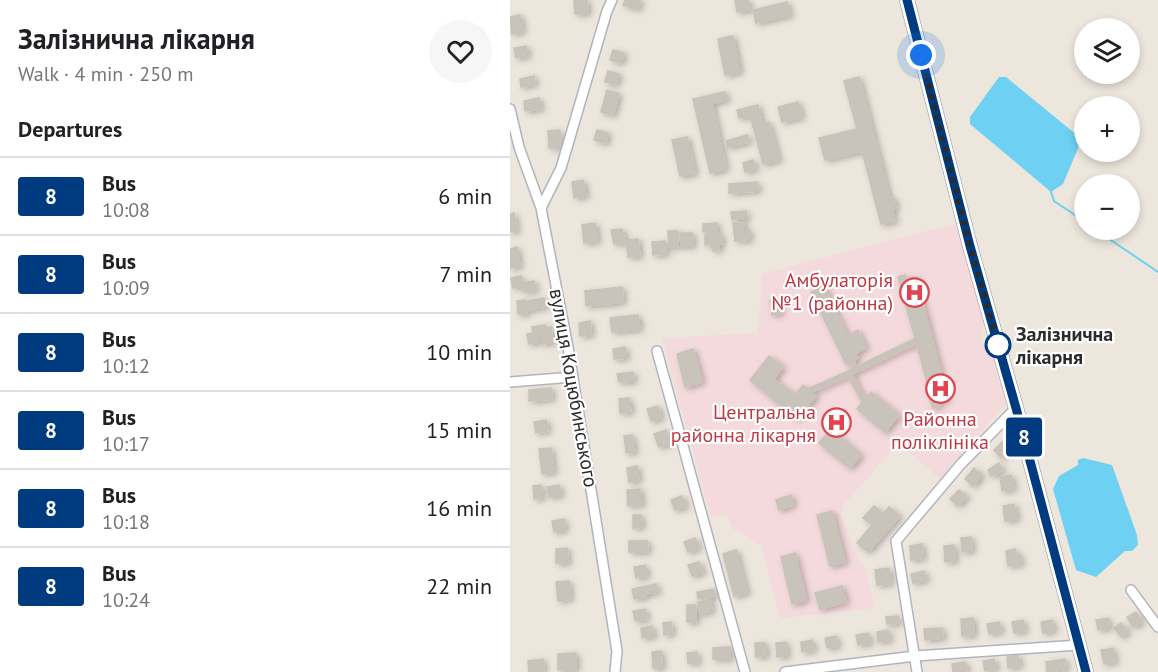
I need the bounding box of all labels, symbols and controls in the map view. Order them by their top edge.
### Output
map controls [1074,18,1140,240]
button: layers [1074,18,1140,84]
text: Залізнична лікарня [18,20,255,57]
button: heart [429,20,492,83]
your location [906,40,936,70]
text: Walk · 4 min · 250 m [18,61,194,87]
button: + [1074,96,1140,162]
text: Departures [18,115,122,143]
text: Bus [102,169,136,197]
button: − [1074,174,1140,240]
text: 6 min [438,182,492,210]
text: 8 [45,183,57,210]
text: 10:08 [102,197,150,223]
text: Bus [102,247,136,275]
text: 7 min [440,260,492,288]
text: 8 [45,261,57,288]
place label: Амбулаторія №1 (районна) [771,267,893,316]
text: 10:09 [102,275,150,301]
hospital icon: Амбулаторія №1 (районна) [898,276,930,308]
street label: вулиця Коцюбинського [544,287,604,489]
place label: Залізнична лікарня [1015,321,1113,370]
text: Bus [102,325,136,353]
marker: Залізнична лікарня [985,332,1011,358]
text: 10 min [426,338,492,366]
text: 8 [45,339,57,366]
text: 10:12 [102,353,150,379]
hospital icon: Районна поліклініка [924,373,956,405]
place label: Центральна районна лікарня [671,399,816,448]
text: Bus [102,403,136,431]
place label: Районна поліклініка [891,406,989,455]
hospital icon: Центральна районна лікарня [821,407,853,439]
text: 15 min [426,416,492,444]
text: 8 [45,417,57,444]
line badge: 8 [1004,418,1044,456]
text: 8 [1018,424,1030,451]
text: 10:17 [102,431,150,457]
text: Bus [102,481,136,509]
text: 16 min [426,494,492,522]
text: 8 [45,495,57,522]
text: 10:18 [102,509,150,535]
text: Bus [102,559,136,587]
text: 22 min [426,572,492,600]
text: 8 [45,573,57,600]
text: 10:24 [102,587,150,613]

